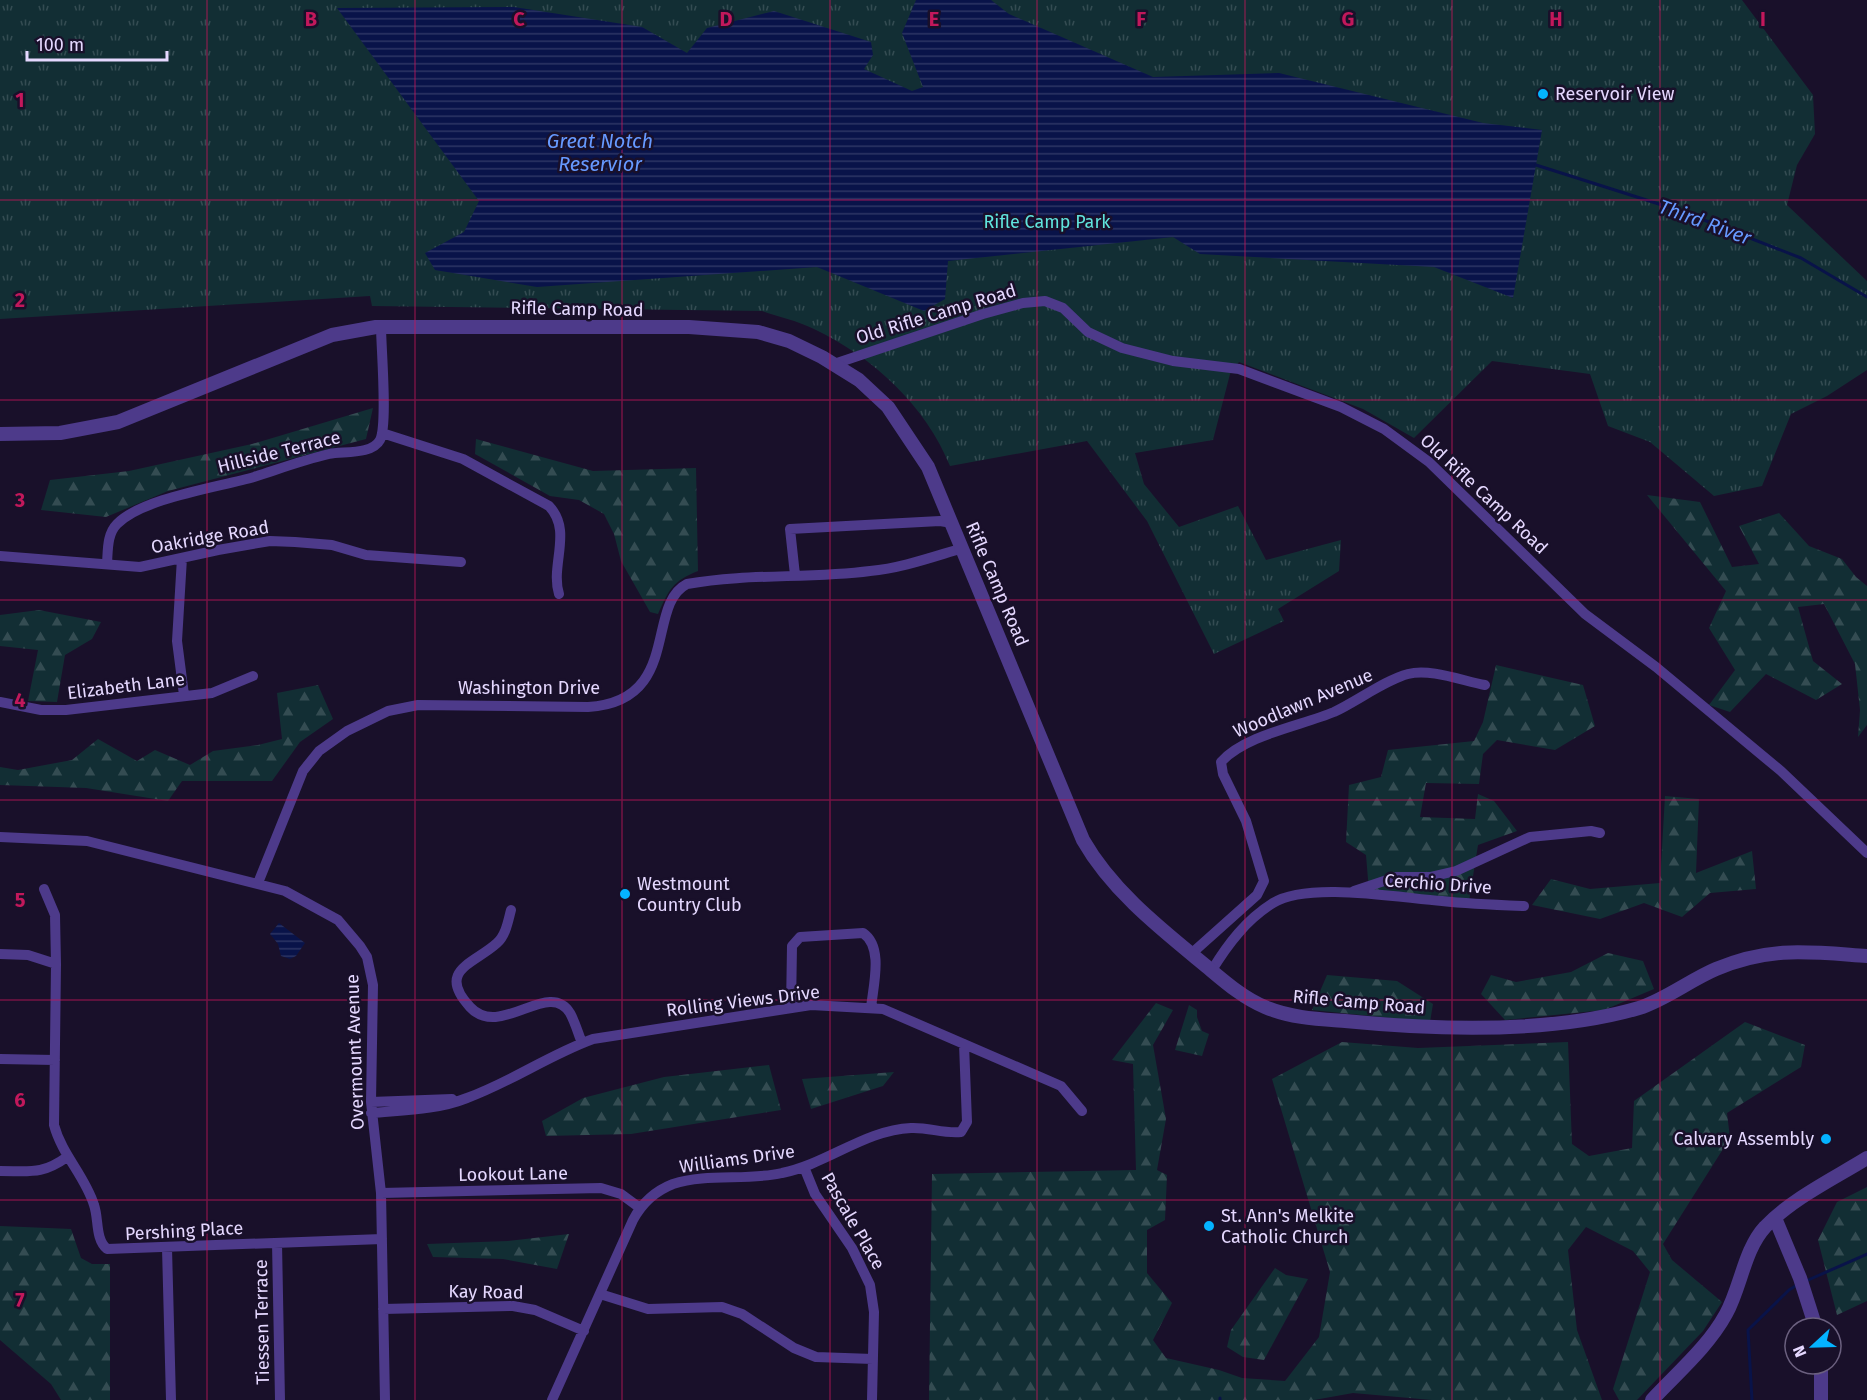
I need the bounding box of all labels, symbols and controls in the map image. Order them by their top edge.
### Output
text: B [305,7,317,31]
text: C [513,7,525,31]
text: D [719,7,733,31]
text: E [929,7,939,31]
text: F [1136,7,1146,31]
text: G [1342,7,1354,31]
text: H [1549,7,1563,31]
text: I [1760,7,1766,31]
scale bar [27,24,166,62]
text: 100 m [36,34,84,56]
place label: Reservoir View [1555,83,1675,105]
marker: Reservoir View [1536,87,1550,101]
text: 1 [15,88,25,112]
water label: Great Notch Reservior [547,129,653,176]
water label: Third River [1656,194,1756,250]
park label: Rifle Camp Park [983,211,1111,233]
street label: Old Rifle Camp Road [853,279,1019,349]
text: 2 [15,288,25,312]
street label: Rifle Camp Road [510,297,644,321]
street label: Hillside Terrace [215,426,343,478]
street label: Old Rifle Camp Road [1416,429,1552,559]
text: 3 [14,488,25,512]
street label: Oakridge Road [149,516,271,558]
street label: Rifle Camp Road [961,518,1033,650]
street label: Woodlawn Avenue [1230,664,1376,742]
street label: Elizabeth Lane [66,668,186,704]
street label: Washington Drive [458,677,600,699]
text: 4 [14,688,26,712]
street label: Cerchio Drive [1384,869,1492,899]
place label: Westmount Country Club [637,873,742,916]
marker: Westmount Country Club [618,887,632,901]
text: 5 [15,888,26,912]
street label: Overmount Avenue [341,974,369,1130]
street label: Rolling Views Drive [665,981,821,1021]
street label: Rifle Camp Road [1292,985,1426,1019]
text: 6 [14,1088,26,1112]
place label: Calvary Assembly [1674,1128,1814,1150]
marker: Calvary Assembly [1819,1132,1833,1146]
street label: Williams Drive [678,1140,796,1178]
street label: Lookout Lane [458,1162,568,1186]
street label: Pascale Place [816,1168,890,1274]
place label: St. Ann's Melkite Catholic Church [1221,1205,1354,1248]
street label: Pershing Place [124,1217,244,1245]
marker: St. Ann's Melkite Catholic Church [1202,1219,1216,1233]
street label: Tiessen Terrace [250,1259,274,1385]
street label: Kay Road [448,1280,524,1304]
text: 7 [15,1288,25,1312]
north arrow [1783,1316,1843,1376]
text: N [1789,1343,1810,1360]

